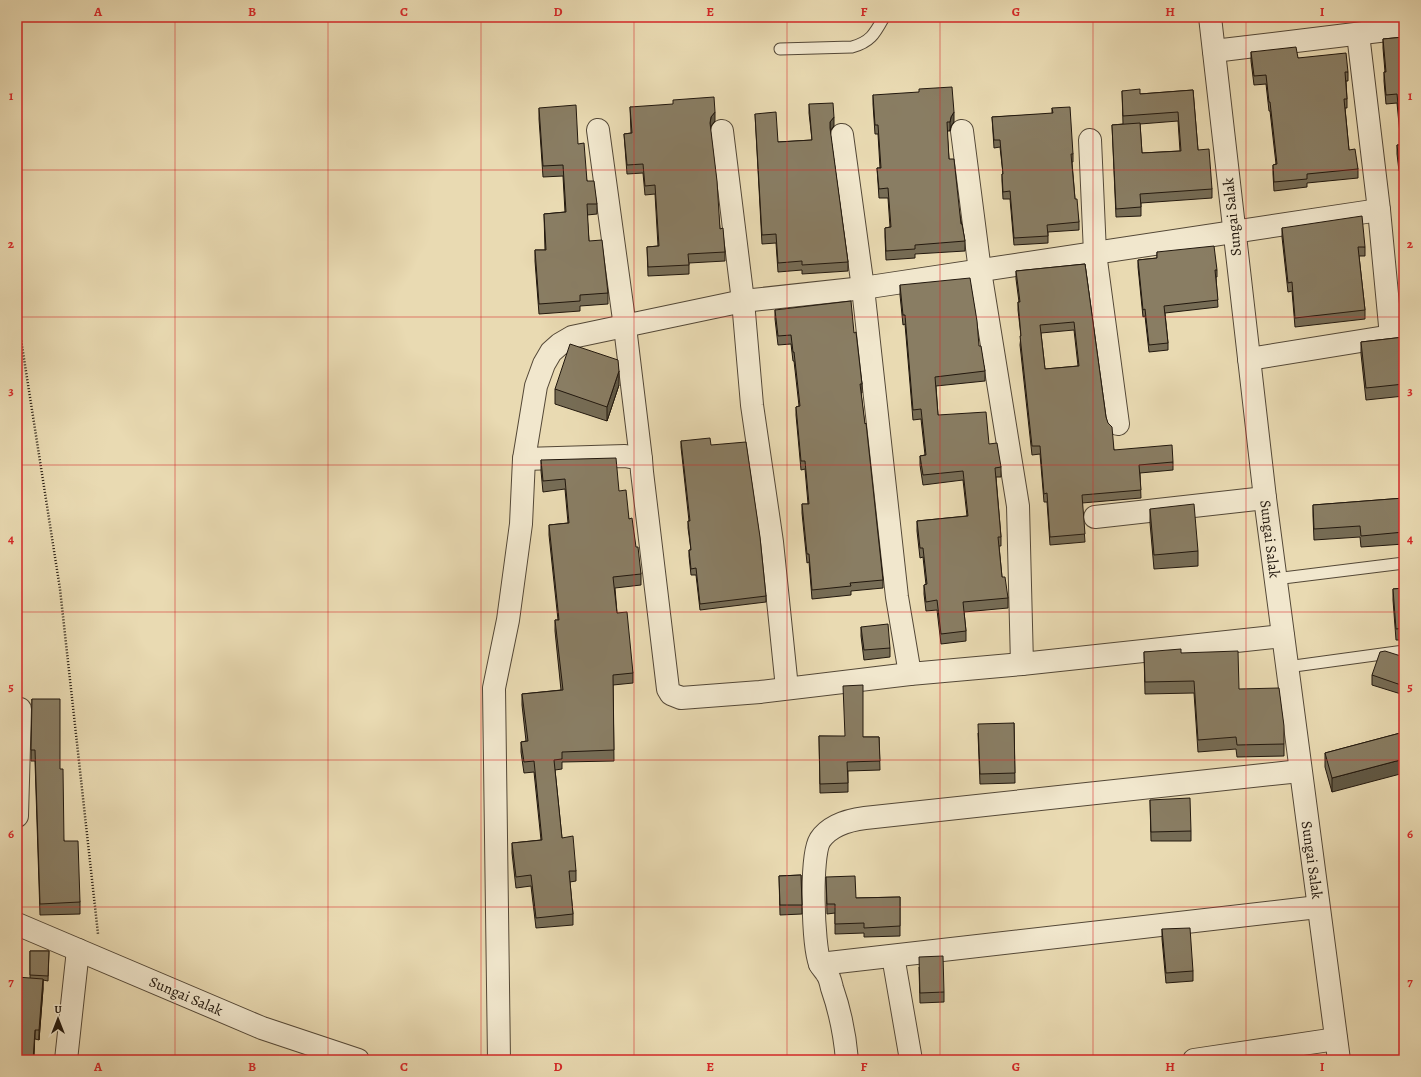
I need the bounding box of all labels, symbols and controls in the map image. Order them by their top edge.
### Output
text: A [93,3,103,20]
text: B [248,3,256,20]
text: C [400,3,408,20]
text: D [553,3,563,20]
text: E [706,3,714,20]
text: F [861,3,868,20]
text: G [1012,3,1020,20]
text: H [1165,3,1175,20]
text: I [1320,3,1325,20]
text: 1 [9,87,14,104]
text: 1 [1408,87,1413,104]
street label: Sungai Salak [1218,176,1246,257]
text: 2 [8,235,15,252]
text: 2 [1407,235,1414,252]
text: 3 [8,382,14,399]
text: 3 [1407,382,1413,399]
street label: Sungai Salak [1255,499,1285,580]
text: 4 [8,530,14,547]
text: 4 [1407,530,1413,547]
text: 5 [8,678,14,695]
text: 5 [1407,678,1413,695]
street label: Sungai Salak [1297,820,1327,901]
text: 6 [8,825,14,842]
text: 6 [1407,825,1413,842]
street label: Sungai Salak [146,971,227,1021]
text: 7 [8,973,14,990]
text: 7 [1407,973,1413,990]
north arrow [38,999,78,1039]
text: U [54,1002,62,1017]
text: A [93,1058,103,1075]
text: B [248,1058,256,1075]
text: C [400,1058,408,1075]
text: D [553,1058,563,1075]
text: E [706,1058,714,1075]
text: F [861,1058,868,1075]
text: G [1012,1058,1020,1075]
text: H [1165,1058,1175,1075]
text: I [1320,1058,1325,1075]

